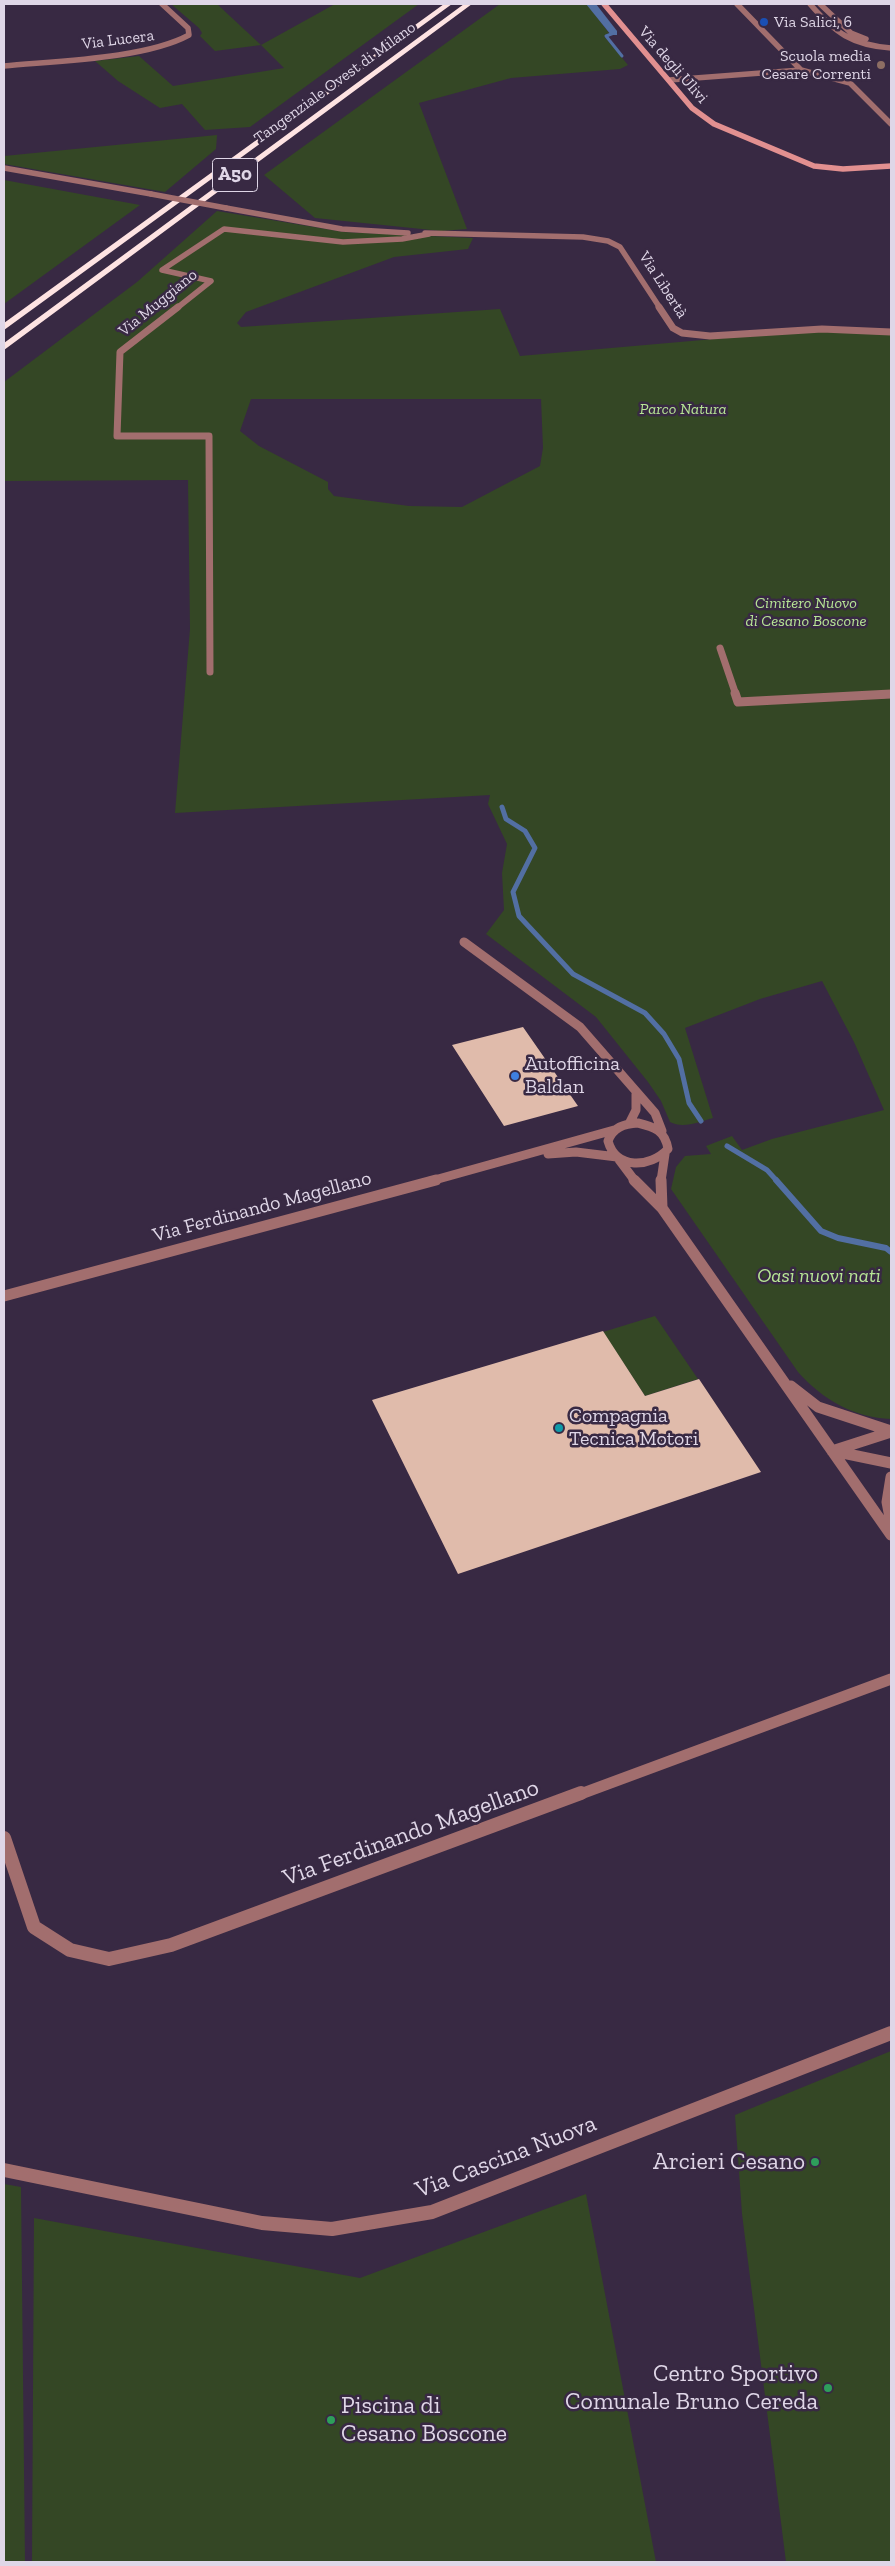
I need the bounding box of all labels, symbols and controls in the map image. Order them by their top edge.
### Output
place label: Via Salici, 6 [774,12,852,32]
marker: Via Salici, 6 [758,16,770,28]
street label: Tangenziale Ovest di Milano [250,18,420,148]
street label: Via degli Ulivi [634,22,712,108]
street label: Via Lucera [81,26,155,54]
place label: Scuola media Cesare Correnti [761,46,871,84]
marker: Scuola media Cesare Correnti [875,59,887,71]
road number: A50 [212,158,258,192]
street label: Via Libertà [634,248,692,322]
street label: Via Muggiano [115,265,201,341]
park label: Parco Natura [639,399,727,419]
park label: Cimitero Nuovo di Cesano Boscone [745,593,867,631]
place label: Autofficina Baldan [525,1052,620,1099]
marker: Autofficina Baldan [509,1070,521,1082]
street label: Via Ferdinando Magellano [150,1166,374,1248]
park label: Oasi nuovi nati [757,1264,881,1288]
place label: Compagnia Tecnica Motori [569,1404,698,1451]
marker: Compagnia Tecnica Motori [553,1422,565,1434]
street label: Via Ferdinando Magellano [279,1773,543,1893]
street label: Via Cascina Nuova [411,2109,601,2205]
place label: Arcieri Cesano [653,2148,805,2176]
marker: Arcieri Cesano [809,2156,821,2168]
place label: Centro Sportivo Comunale Bruno Cereda [565,2360,818,2416]
marker: Centro Sportivo Comunale Bruno Cereda [822,2382,834,2394]
place label: Piscina di Cesano Boscone [341,2392,507,2448]
marker: Piscina di Cesano Boscone [325,2414,337,2426]

